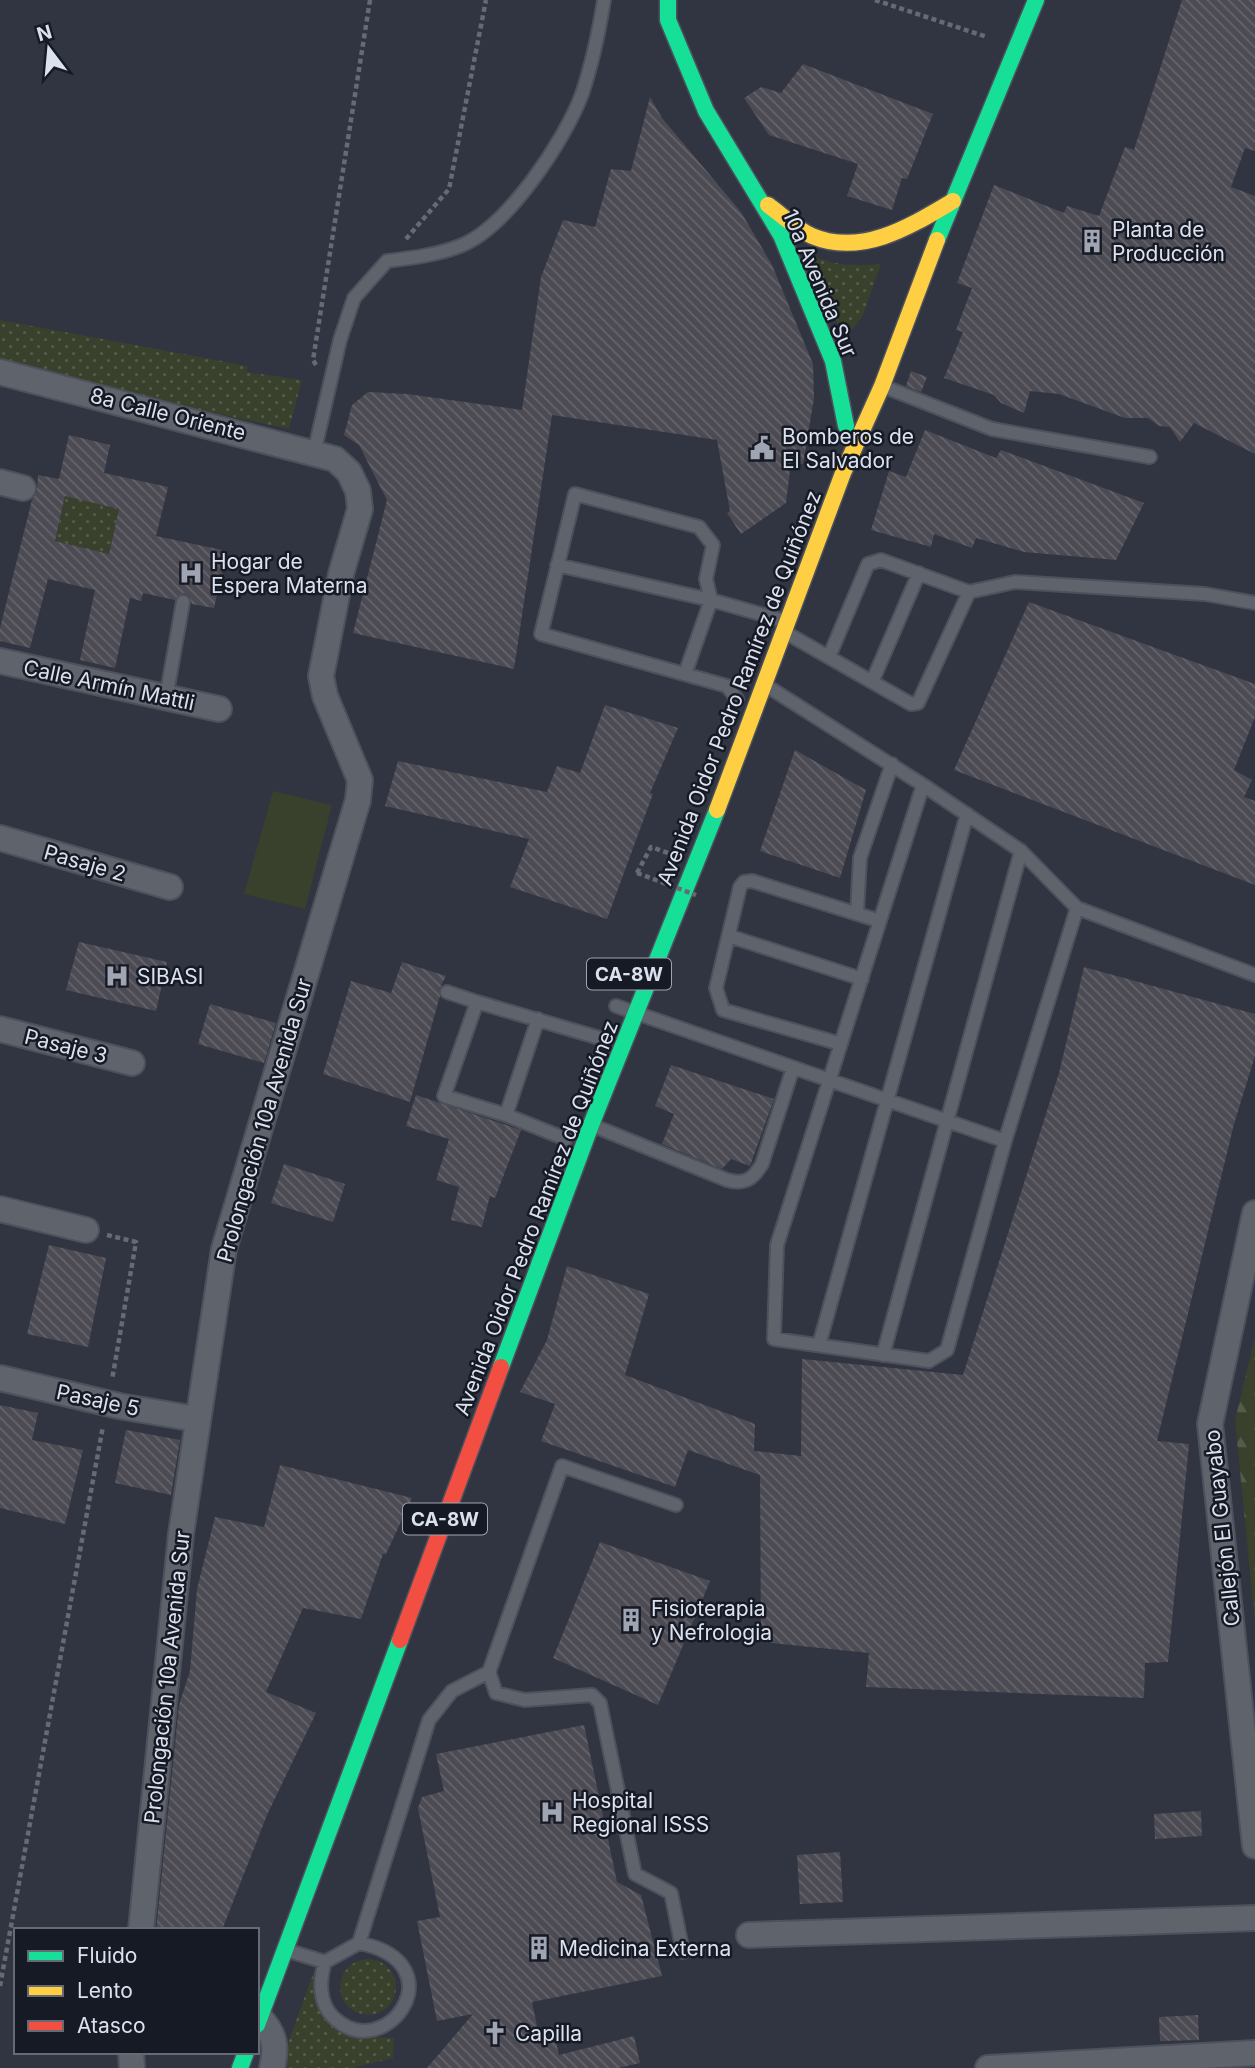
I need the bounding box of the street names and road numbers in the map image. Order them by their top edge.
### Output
street label: 10a Avenida Sur [778,205,862,361]
street label: 8a Calle Oriente [88,383,248,445]
street label: Avenida Oidor Pedro Ramírez de Quiñónez [652,487,826,889]
street label: Calle Armín Mattli [21,655,197,715]
street label: Pasaje 2 [41,839,129,887]
road number: CA-8W [587,958,671,990]
street label: Prolongación 10a Avenida Sur [211,975,317,1265]
street label: Avenida Oidor Pedro Ramírez de Quiñónez [449,1017,623,1419]
street label: Pasaje 3 [22,1024,110,1068]
street label: Pasaje 5 [54,1379,142,1421]
street label: Callejón El Guayabo [1199,1428,1245,1628]
road number: CA-8W [403,1504,487,1534]
street label: Prolongación 10a Avenida Sur [139,1529,195,1825]

